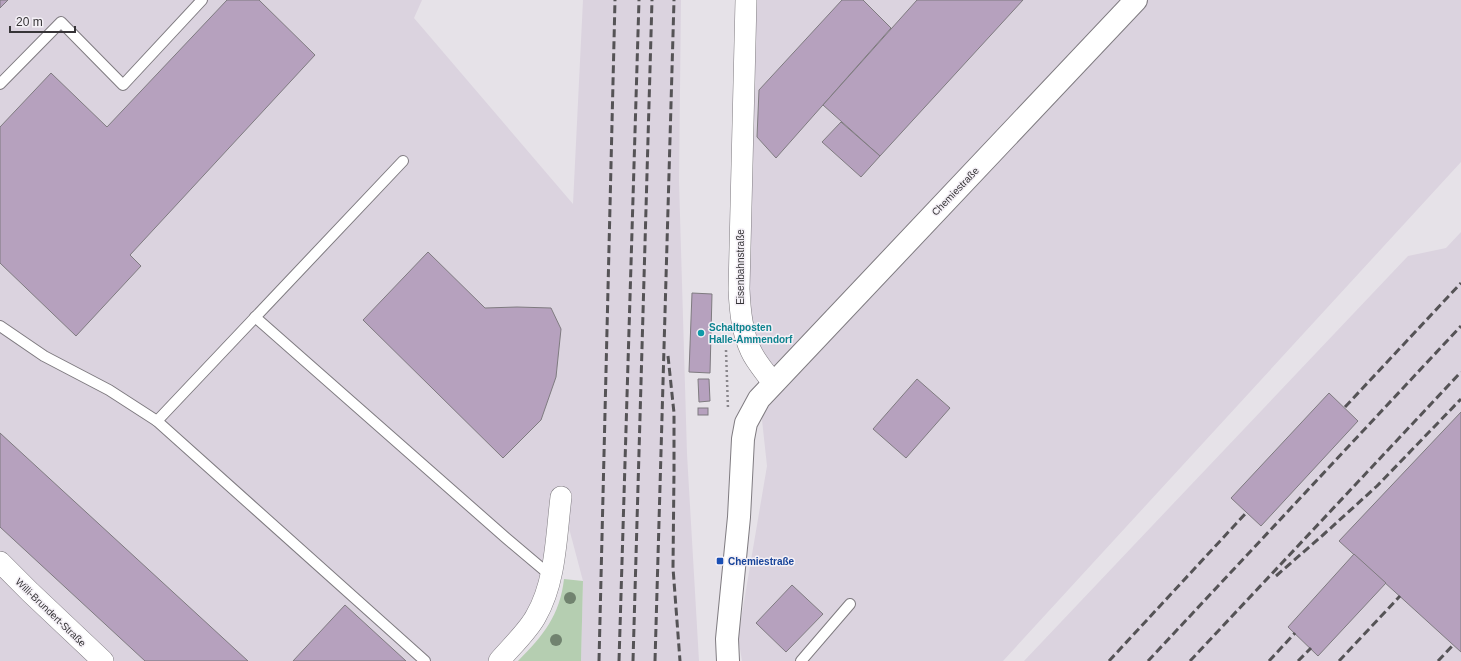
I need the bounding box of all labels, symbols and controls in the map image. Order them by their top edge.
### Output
scale bar [10,8,75,34]
text: 20 m [16,15,43,29]
street label: Chemiestraße [930,165,981,218]
street label: Eisenbahnstraße [735,229,746,305]
place label: Schaltposten Halle-Ammendorf [709,322,793,345]
marker: Schaltposten Halle-Ammendorf [696,328,706,338]
marker: Chemiestraße [715,556,725,566]
place label: Chemiestraße [728,556,795,567]
street label: Willi-Brundert-Straße [13,576,88,649]

